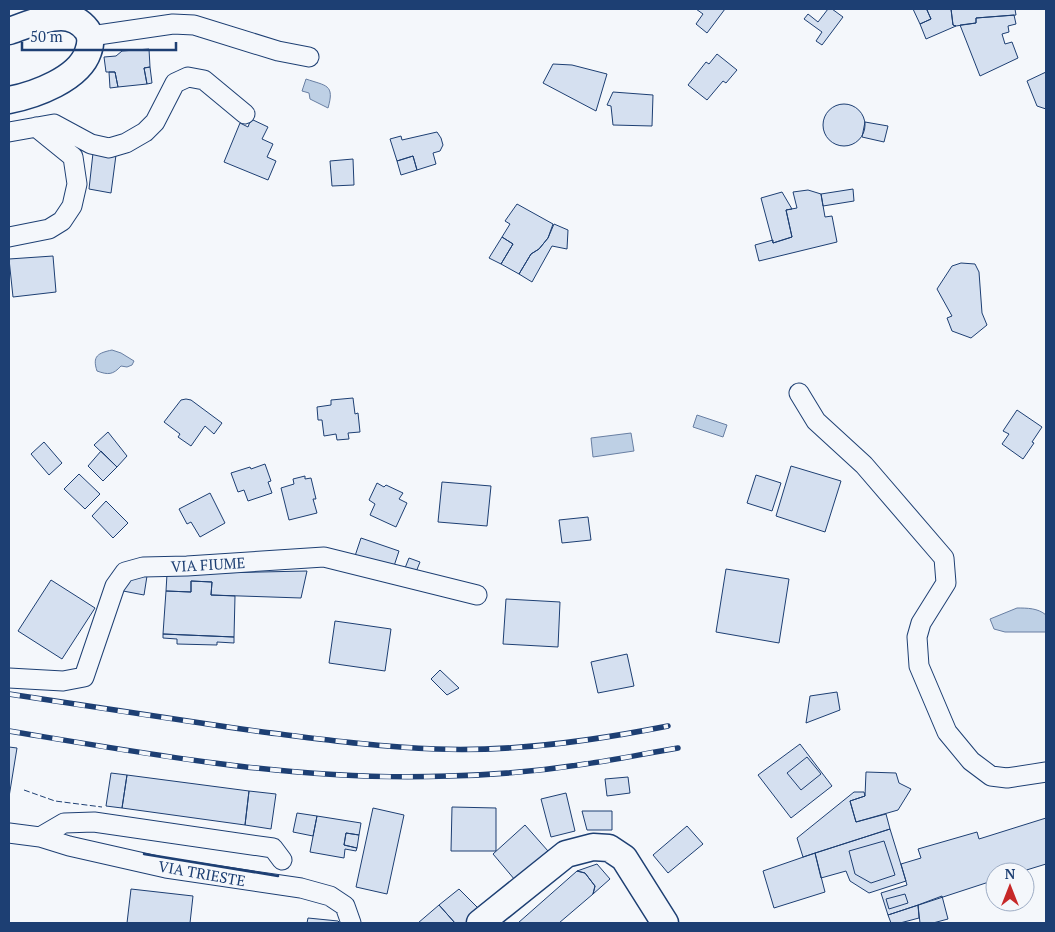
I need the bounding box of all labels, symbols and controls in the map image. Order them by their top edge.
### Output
scale bar [22,20,176,52]
text: 50 m [30,26,63,46]
street label: VIA FIUME [170,552,246,576]
street label: VIA TRIESTE [157,856,247,890]
north arrow [985,862,1035,912]
text: N [1005,864,1016,883]

